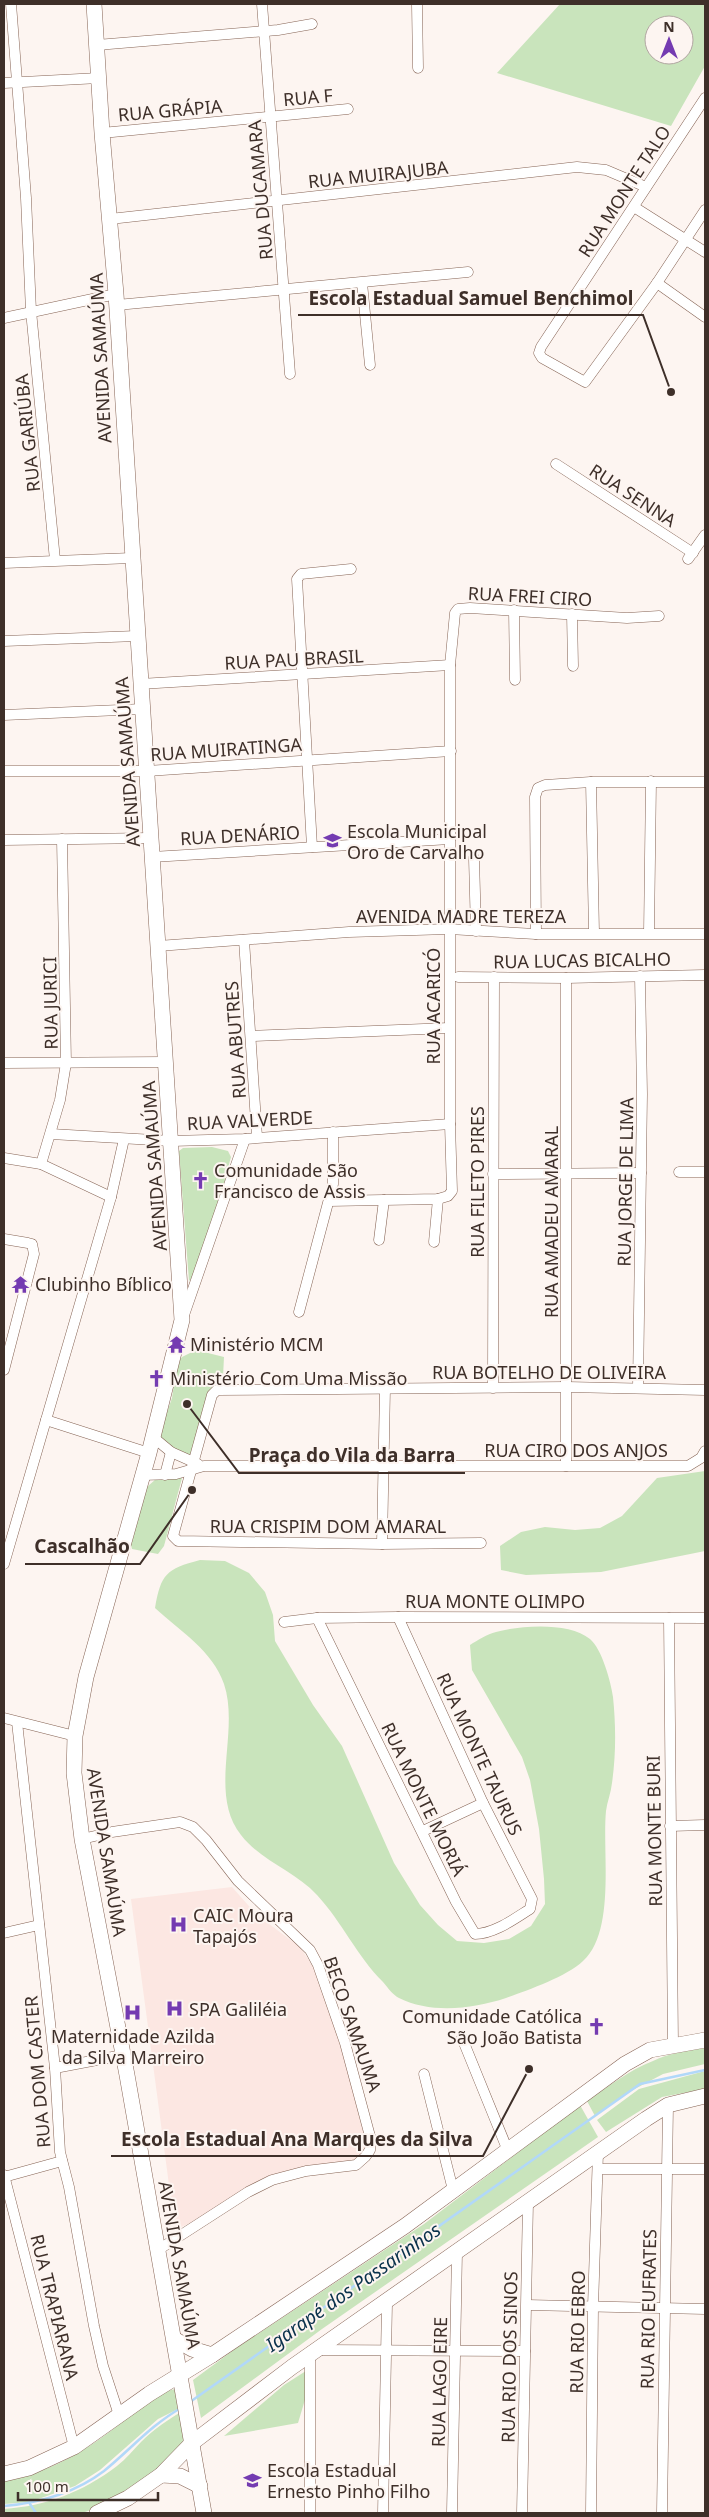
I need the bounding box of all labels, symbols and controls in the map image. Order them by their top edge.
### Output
north arrow [644,15,694,65]
text: N [663,17,675,36]
street label: RUA F [282,83,334,111]
street label: RUA GRÁPIA [117,93,224,127]
street label: RUA DUCAMARA [242,119,278,261]
street label: RUA MONTE TALO [572,121,676,261]
street label: RUA MUIRAJUBA [307,155,450,193]
street label: AVENIDA SAMAÚMA [84,272,116,444]
callout: Escola Estadual Samuel Benchimol [298,281,643,315]
text: Escola Estadual Samuel Benchimol [309,285,633,311]
street label: RUA GARIÚBA [9,372,45,493]
street label: RUA SENNA [585,458,682,532]
street label: RUA FREI CIRO [467,581,593,611]
street label: RUA PAU BRASIL [224,643,364,675]
street label: AVENIDA SAMAÚMA [109,676,145,848]
street label: RUA MUIRATINGA [149,732,303,766]
place label: Escola Municipal Oro de Carvalho [347,819,487,864]
street label: RUA DENÁRIO [179,820,301,850]
school or university icon: Escola Municipal Oro de Carvalho [323,831,343,851]
street label: AVENIDA MADRE TEREZA [356,904,567,928]
street label: RUA LUCAS BICALHO [493,946,671,974]
street label: RUA ACARICÓ [421,948,445,1064]
street label: RUA JURICI [37,956,63,1050]
street label: RUA ABUTRES [219,980,251,1100]
street label: AVENIDA SAMAÚMA [136,1080,172,1252]
street label: RUA JORGE DE LIMA [612,1097,638,1267]
street label: RUA VALVERDE [186,1105,314,1135]
street label: RUA FILETO PIRES [465,1106,489,1258]
street label: RUA AMADEU AMARAL [539,1126,563,1318]
place label: Comunidade São Francisco de Assis [214,1158,366,1203]
church icon: Comunidade São Francisco de Assis [190,1170,210,1190]
place label: Clubinho Bíblico [35,1272,172,1296]
temple icon: Clubinho Bíblico [11,1274,31,1294]
place label: Ministério MCM [190,1332,324,1356]
temple icon: Ministério MCM [166,1334,186,1354]
street label: RUA BOTELHO DE OLIVEIRA [432,1360,667,1384]
place label: Ministério Com Uma Missão [170,1366,407,1390]
church icon: Ministério Com Uma Missão [146,1368,166,1388]
street label: RUA CIRO DOS ANJOS [484,1438,668,1462]
callout: Praça do Vila da Barra [239,1439,465,1473]
text: Praça do Vila da Barra [249,1442,455,1468]
street label: RUA CRISPIM DOM AMARAL [210,1514,446,1538]
callout: Cascalhão [25,1530,140,1564]
text: Cascalhão [34,1533,130,1559]
street label: RUA MONTE OLIMPO [405,1589,585,1613]
street label: RUA MONTE TAURUS [432,1669,528,1839]
street label: RUA MONTE MORIÁ [376,1718,472,1880]
street label: RUA MONTE BURI [641,1755,667,1907]
street label: AVENIDA SAMAÚMA [82,1766,132,1939]
place label: CAIC Moura Tapajós [193,1903,294,1948]
hospital icon: CAIC Moura Tapajós [169,1915,189,1935]
street label: BECO SAMAUMA [319,1953,388,2095]
street label: RUA DOM CASTER [18,1995,56,2149]
place label: SPA Galiléia [189,1997,287,2021]
hospital icon: SPA Galiléia [165,1999,185,2019]
hospital icon: Maternidade Azilda da Silva Marreiro [123,2003,143,2023]
place label: Comunidade Católica São João Batista [402,2004,582,2049]
church icon: Comunidade Católica São João Batista [586,2016,606,2036]
place label: Maternidade Azilda da Silva Marreiro [51,2024,215,2069]
callout: Escola Estadual Ana Marques da Silva [111,2122,483,2156]
text: Escola Estadual Ana Marques da Silva [121,2126,473,2152]
street label: AVENIDA SAMAÚMA [153,2179,207,2352]
water label: Igarapé dos Passarinhos [259,2217,446,2358]
street label: RUA RIO EUFRATES [635,2229,661,2389]
street label: RUA TRAPIARANA [25,2232,85,2383]
street label: RUA RIO EBRO [564,2270,590,2394]
street label: RUA RIO DOS SINOS [496,2271,522,2443]
street label: RUA LAGO EIRE [426,2317,452,2447]
place label: Escola Estadual Ernesto Pinho Filho [267,2458,430,2503]
scale bar [18,2470,158,2502]
school or university icon: Escola Estadual Ernesto Pinho Filho [243,2470,263,2490]
text: 100 m [25,2476,69,2496]

